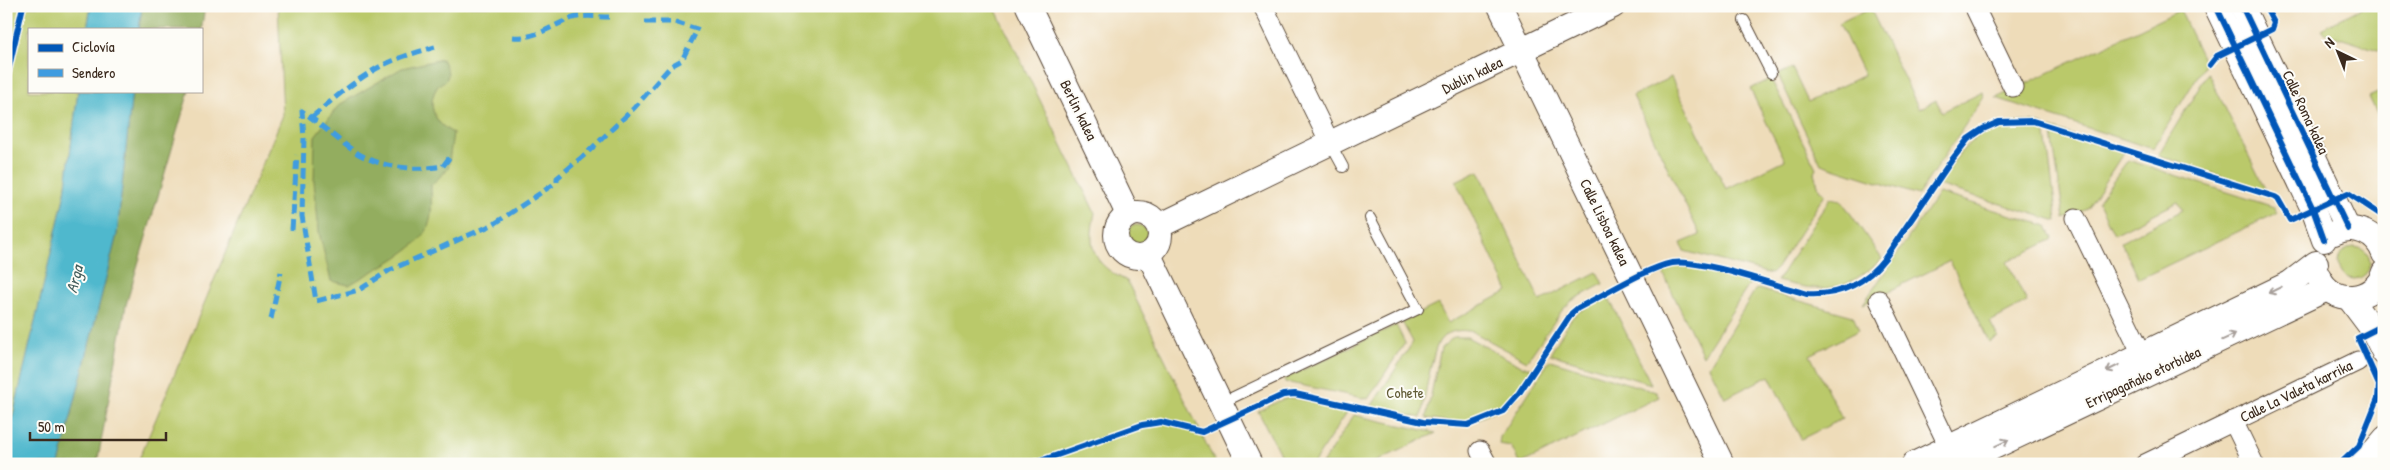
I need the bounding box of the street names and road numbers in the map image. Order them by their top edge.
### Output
street label: Dublin kalea [1438,51,1506,99]
street label: Calle Roma kalea [2277,67,2335,157]
street label: Berlin kalea [1055,76,1103,144]
street label: Calle Lisboa kalea [1575,175,1635,269]
street label: Erripagañako etorbidea [2082,341,2204,413]
street label: Calle La Valeta karrika [2236,355,2356,427]

